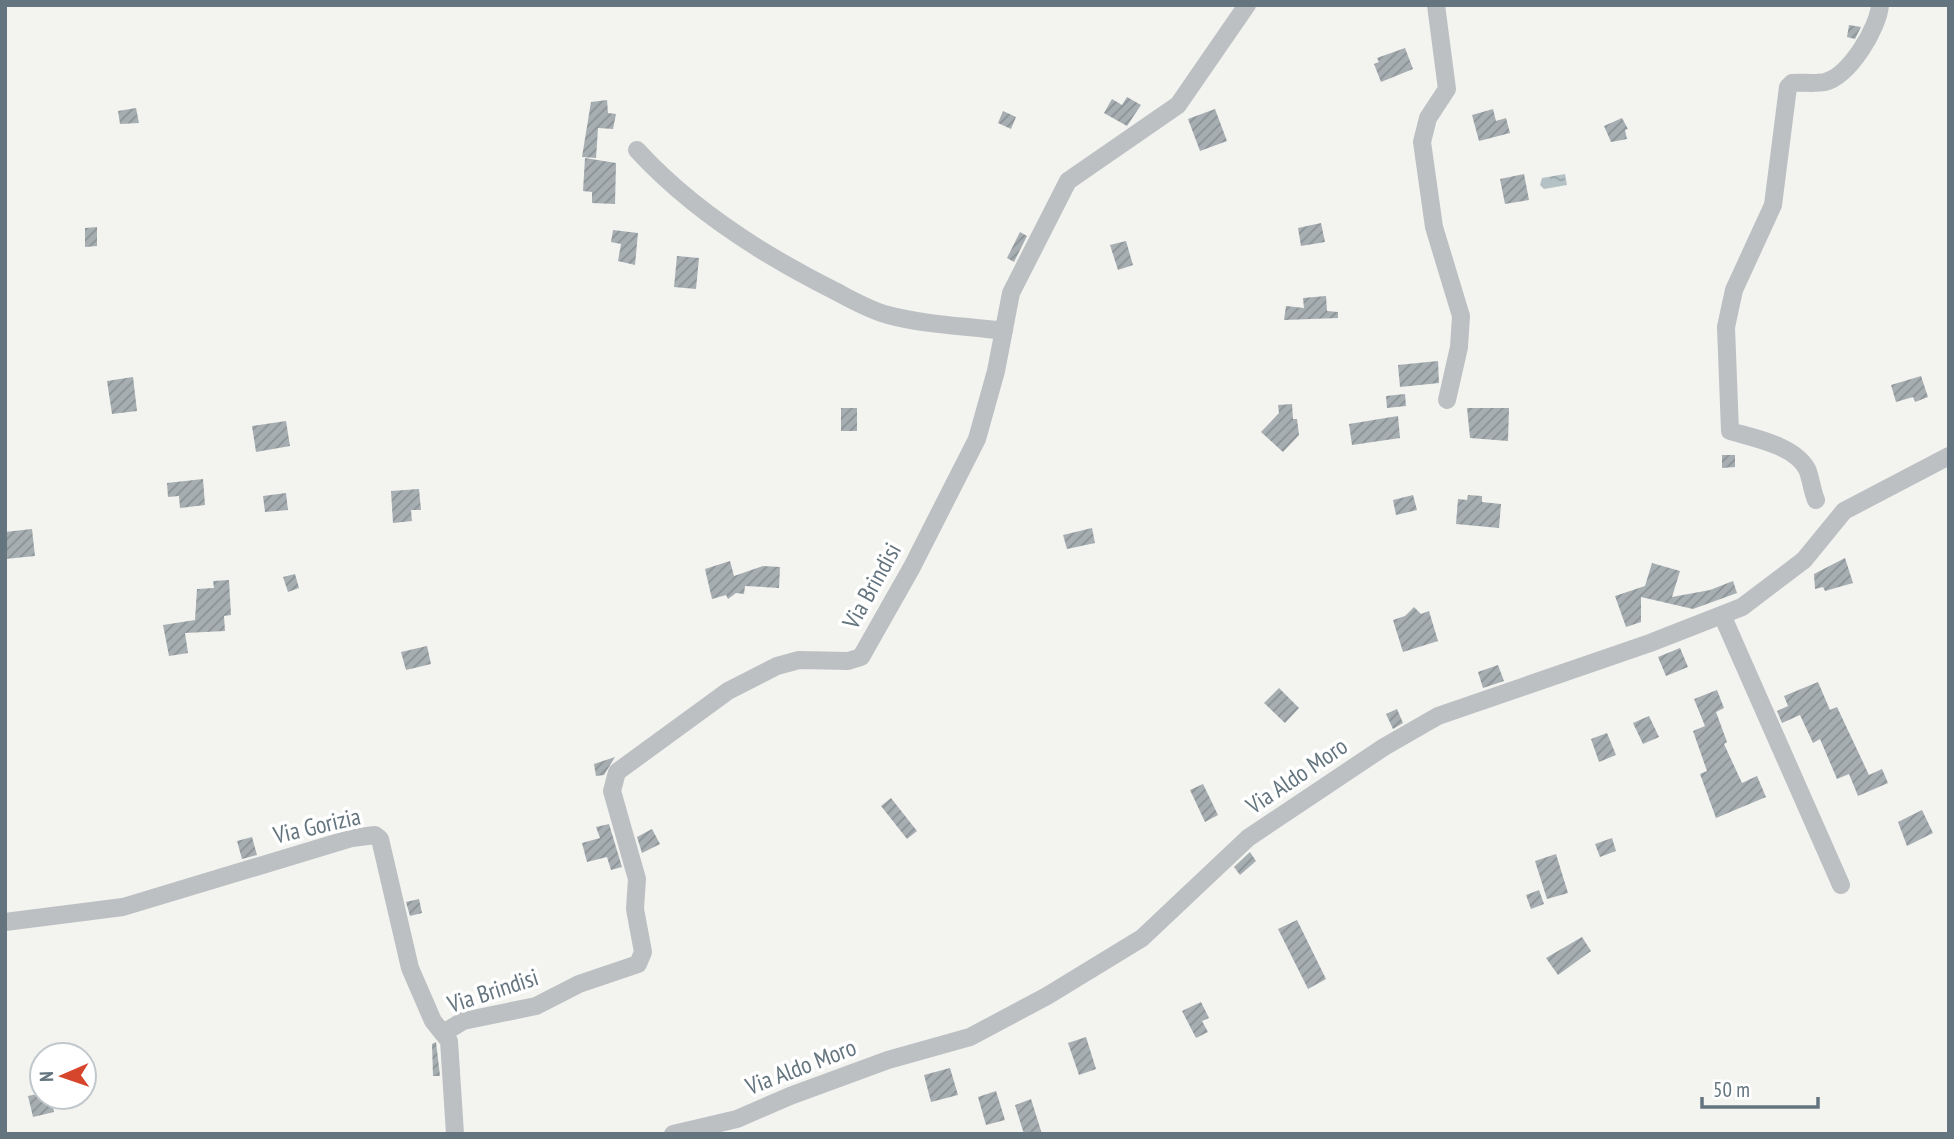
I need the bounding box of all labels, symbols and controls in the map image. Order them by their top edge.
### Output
street label: Via Brindisi [835,537,908,635]
street label: Via Aldo Moro [1239,730,1353,821]
street label: Via Gorizia [269,800,363,851]
street label: Via Brindisi [443,961,542,1020]
street label: Via Aldo Moro [740,1031,860,1102]
north arrow [28,1041,98,1111]
scale bar [1702,1066,1818,1110]
text: N [34,1071,58,1082]
text: 50 m [1713,1076,1750,1103]

